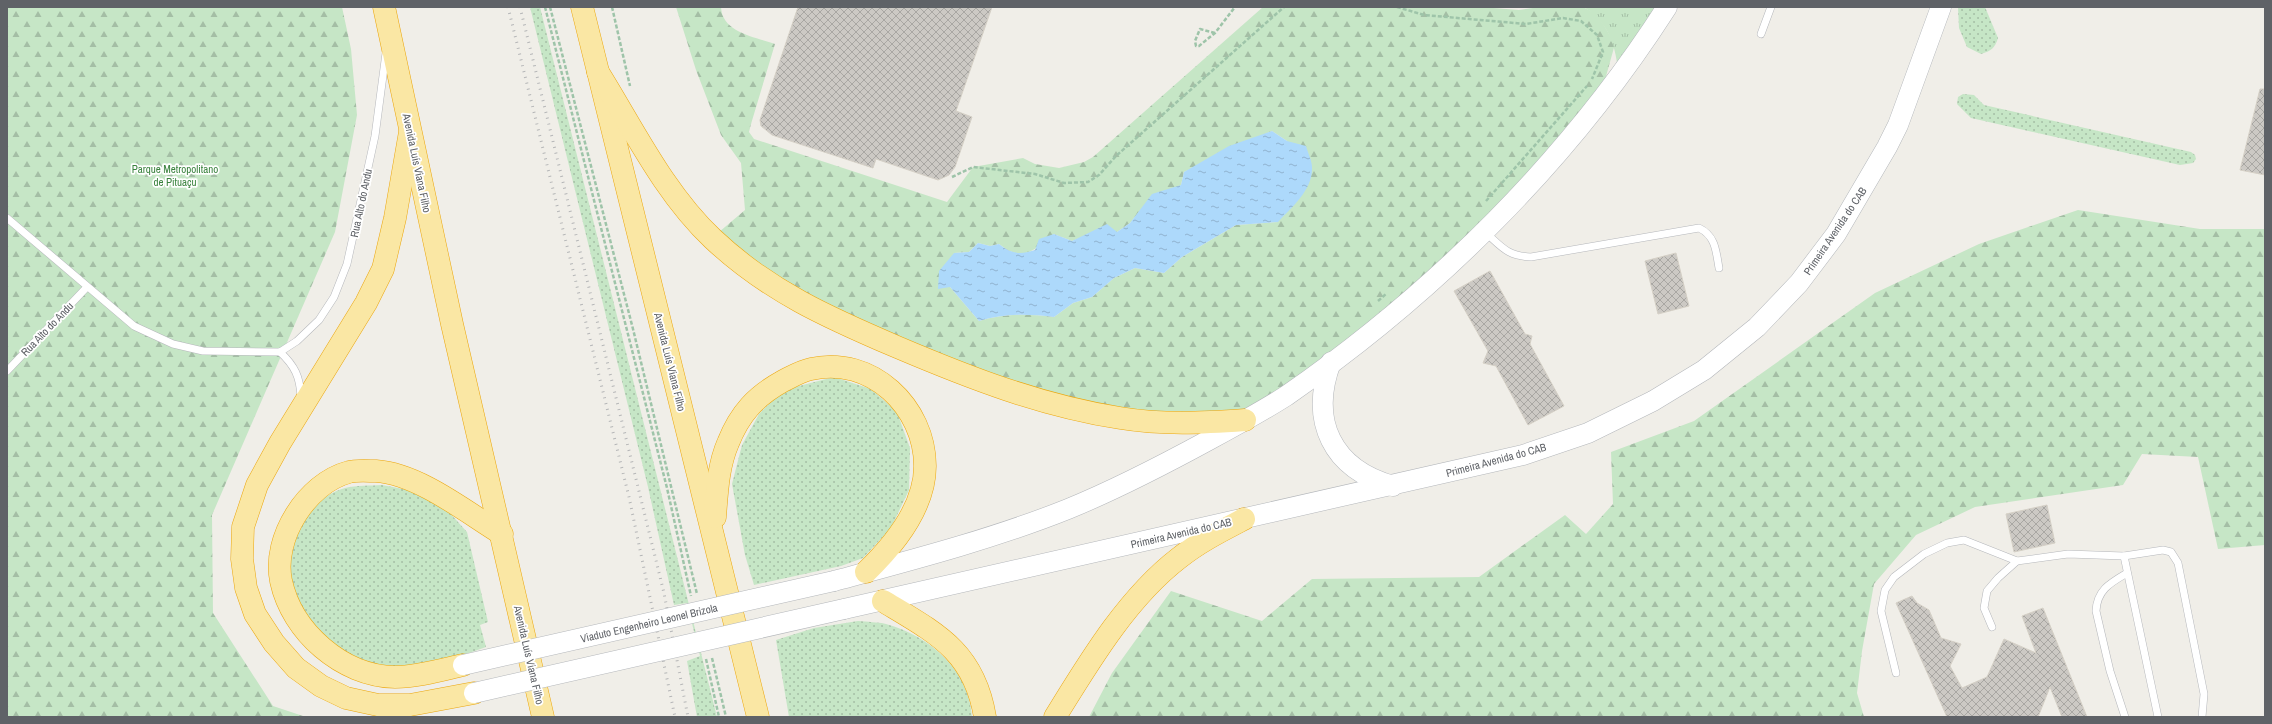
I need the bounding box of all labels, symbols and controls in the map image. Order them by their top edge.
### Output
street label: Avenida Luís Viana Filho [399,111,434,214]
park label: Parque Metropolitano de Pituaçu [132,162,218,189]
street label: Rua Alto do Andu [347,167,375,239]
street label: Primeira Avenida do CAB [1800,184,1870,278]
street label: Rua Alto do Andu [18,299,76,359]
street label: Avenida Luís Viana Filho [651,310,689,413]
street label: Primeira Avenida do CAB [1444,440,1548,480]
street label: Primeira Avenida do CAB [1129,515,1233,551]
street label: Viaduto Engenheiro Leonel Brizola [579,600,719,646]
street label: Avenida Luís Viana Filho [511,603,547,706]

